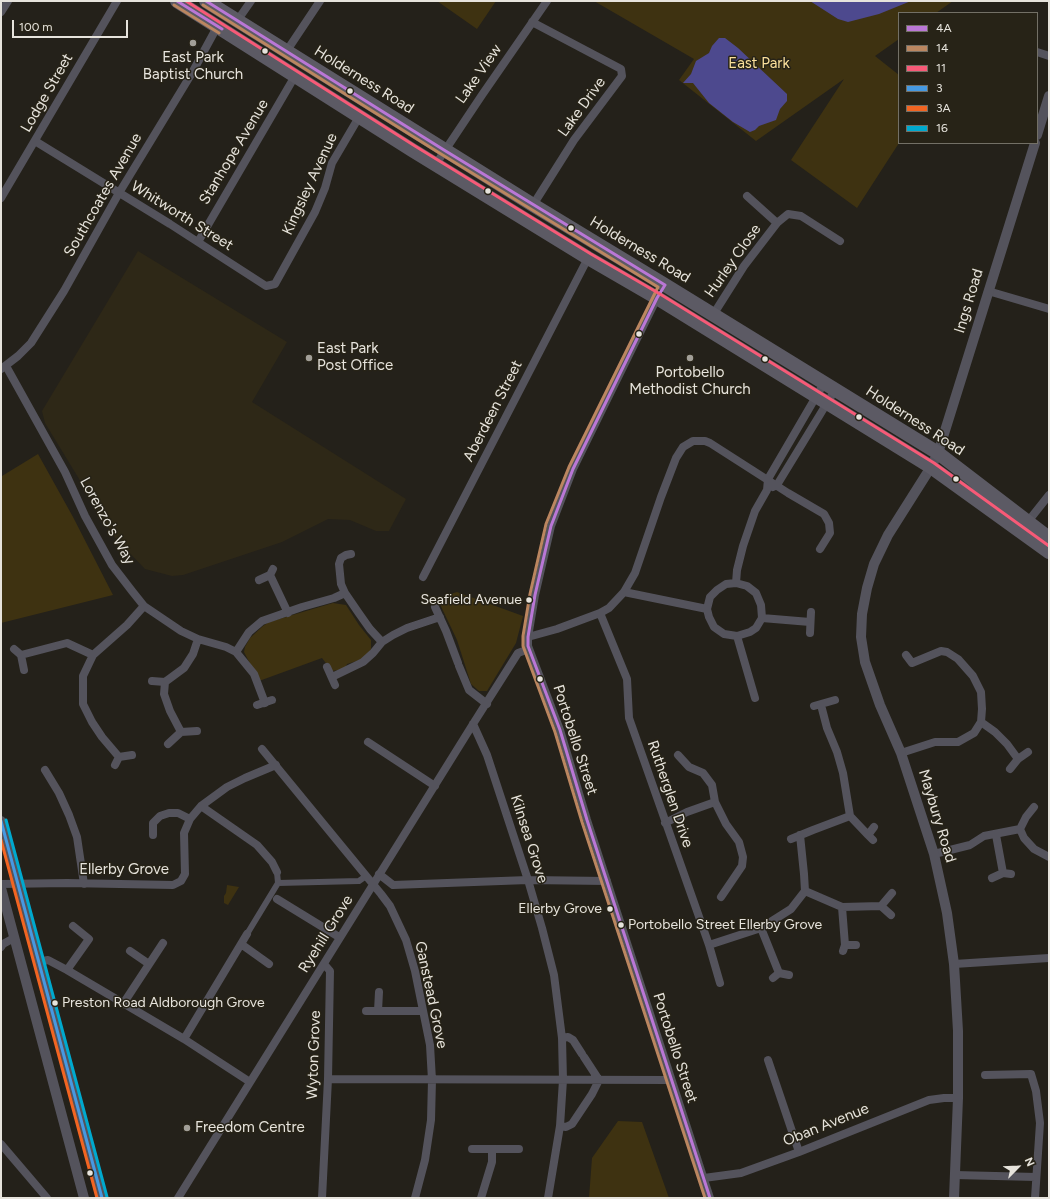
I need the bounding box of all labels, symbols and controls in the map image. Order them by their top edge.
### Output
scale bar [14,12,130,38]
legend [898,12,1038,144]
text: 100 m [19,20,53,34]
text: 4A [936,21,952,35]
marker: East Park Baptist Church [188,38,198,48]
street label: Lake View [452,41,506,107]
text: 14 [936,41,948,55]
street label: Holderness Road [311,42,417,118]
unlabelled marker [260,46,270,56]
place label: East Park Baptist Church [143,49,243,84]
street label: Lodge Street [17,50,77,136]
park label: East Park [728,55,790,73]
text: 11 [936,61,946,75]
street label: Lake Drive [554,74,610,140]
text: 3 [936,81,943,95]
unlabelled marker [345,86,355,96]
street label: Stanhope Avenue [196,96,272,208]
text: 3A [936,101,951,115]
text: 16 [936,121,948,135]
street label: Southcoates Avenue [60,130,146,260]
street label: Kingsley Avenue [279,130,341,238]
street label: Whitworth Street [128,177,236,255]
unlabelled marker [483,186,493,196]
street label: Holderness Road [586,213,694,287]
street label: Hurley Close [701,221,765,301]
unlabelled marker [566,223,576,233]
street label: Ings Road [951,267,987,335]
unlabelled marker [634,329,644,339]
place label: East Park Post Office [317,340,393,375]
marker: East Park Post Office [304,353,314,363]
marker: Portobello Methodist Church [685,353,695,363]
unlabelled marker [760,354,770,364]
street label: Aberdeen Street [460,357,526,465]
place label: Portobello Methodist Church [629,364,751,399]
street label: Holderness Road [862,382,968,460]
unlabelled marker [854,412,864,422]
street label: Lorenzo's Way [76,474,138,568]
unlabelled marker [951,474,961,484]
place label: Seafield Avenue [420,592,522,608]
marker: Seafield Avenue [524,595,534,605]
unlabelled marker [535,674,545,684]
street label: Portobello Street [549,683,601,797]
street label: Rutherglen Drive [643,738,697,850]
street label: Maybury Road [914,767,960,865]
street label: Kilnsea Grove [506,793,552,885]
street label: Ellerby Grove [79,861,169,879]
street label: Ryehill Grove [295,892,357,976]
place label: Ellerby Grove [518,901,602,917]
marker: Ellerby Grove [605,904,615,914]
place label: Portobello Street Ellerby Grove [628,917,822,933]
marker: Portobello Street Ellerby Grove [616,920,626,930]
street label: Ganstead Grove [411,940,451,1050]
street label: Portobello Street [649,991,701,1105]
place label: Preston Road Aldborough Grove [62,995,265,1011]
marker: Preston Road Aldborough Grove [50,998,60,1008]
street label: Wyton Grove [303,1010,325,1100]
street label: Oban Avenue [780,1100,872,1150]
place label: Freedom Centre [195,1119,305,1137]
marker: Freedom Centre [182,1123,192,1133]
north arrow [998,1147,1038,1187]
text: N [1022,1155,1037,1168]
unlabelled marker [85,1168,95,1178]

